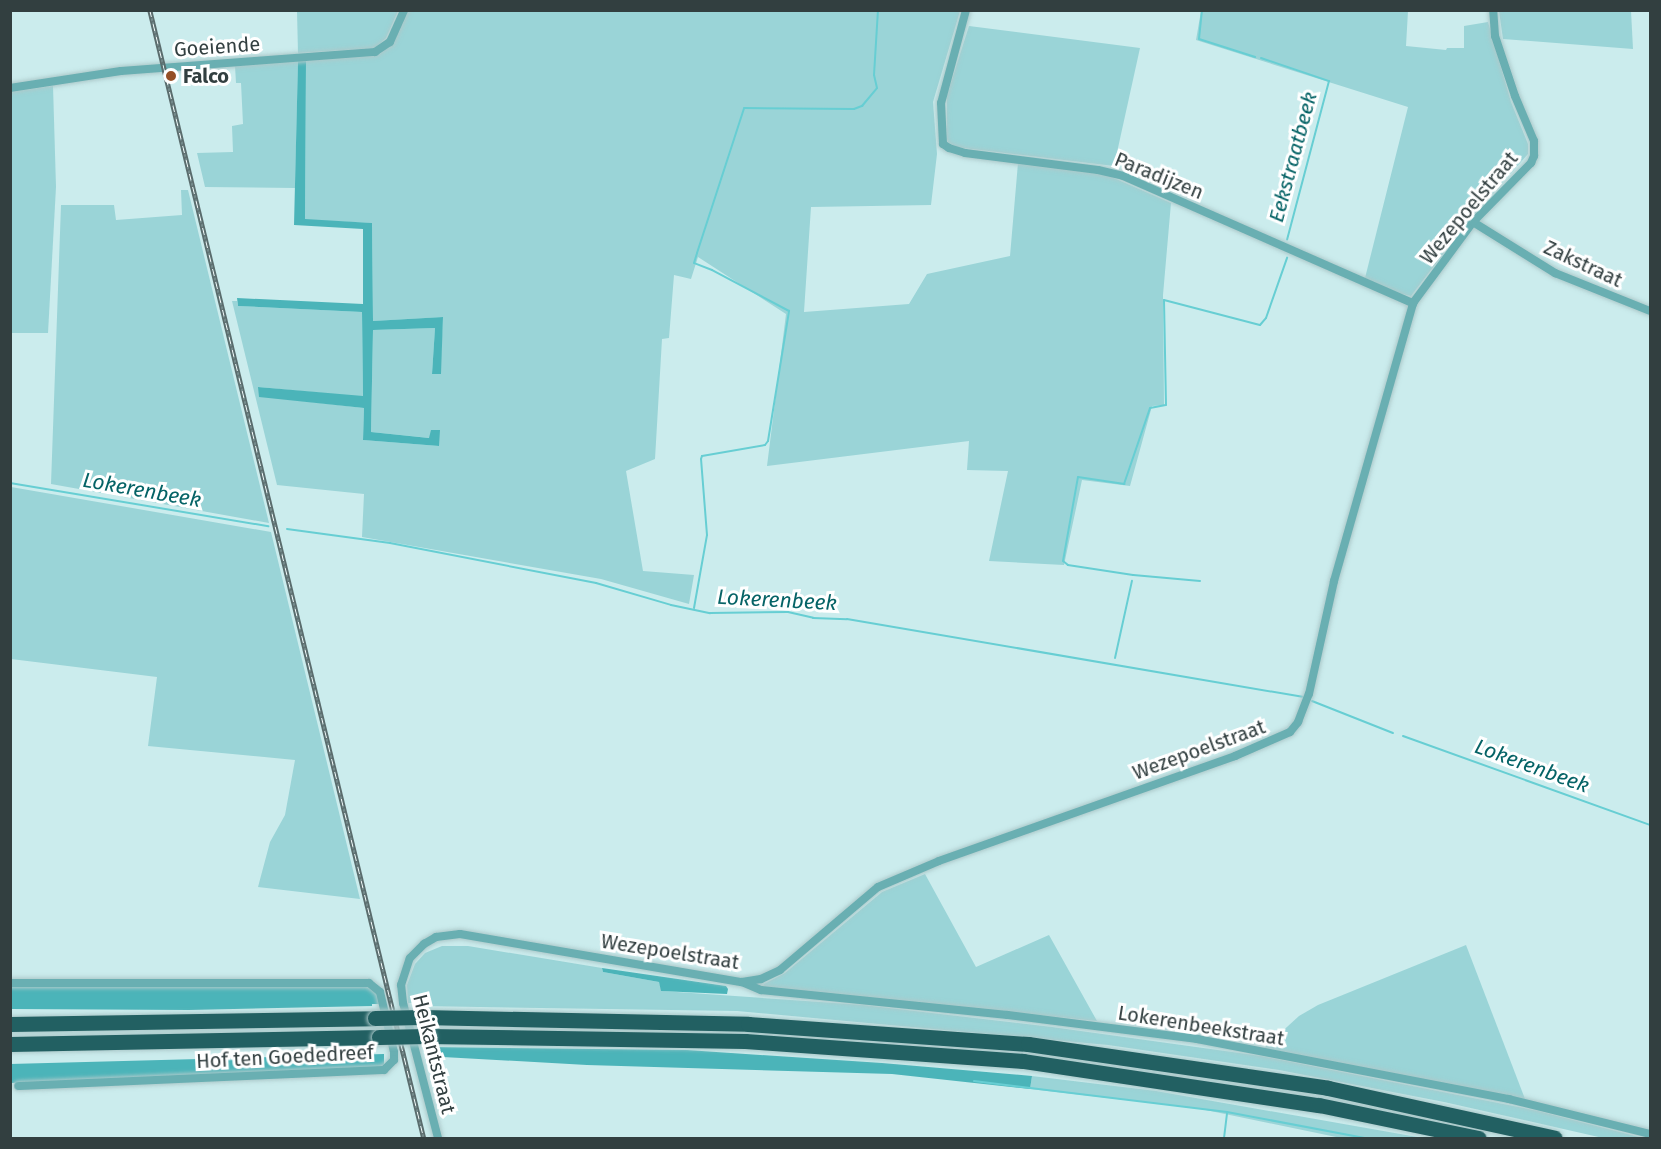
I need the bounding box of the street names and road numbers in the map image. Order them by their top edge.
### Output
street label: Goeiende [173,32,261,62]
street label: Paradijzen [1111,147,1207,205]
street label: Wezepoelstraat [1415,147,1523,269]
street label: Zakstraat [1540,235,1626,293]
street label: Wezepoelstraat [1129,715,1269,785]
street label: Wezepoelstraat [599,929,741,975]
street label: Heikantstraat [408,992,460,1116]
street label: Lokerenbeekstraat [1116,1001,1286,1051]
street label: Hof ten Goededreef [196,1040,374,1074]

